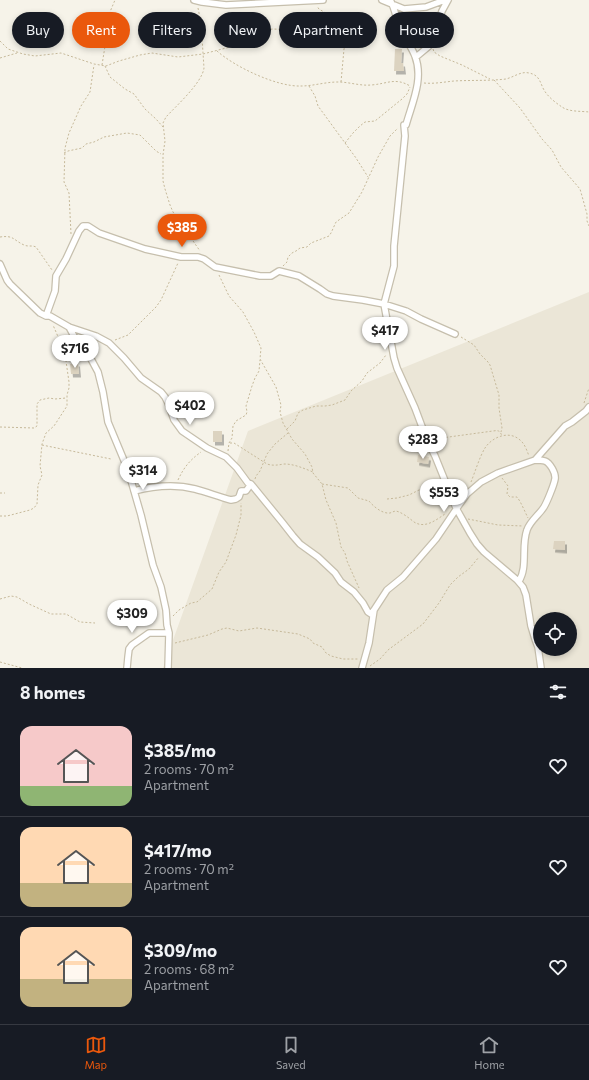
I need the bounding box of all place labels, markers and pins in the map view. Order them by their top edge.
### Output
pin: $385 [158,214,206,248]
pin: $417 [361,317,409,351]
pin: $716 [51,335,99,369]
pin: $402 [166,392,214,426]
pin: $283 [399,426,447,460]
pin: $314 [119,457,167,491]
pin: $553 [420,479,468,513]
pin: $309 [108,600,156,634]

